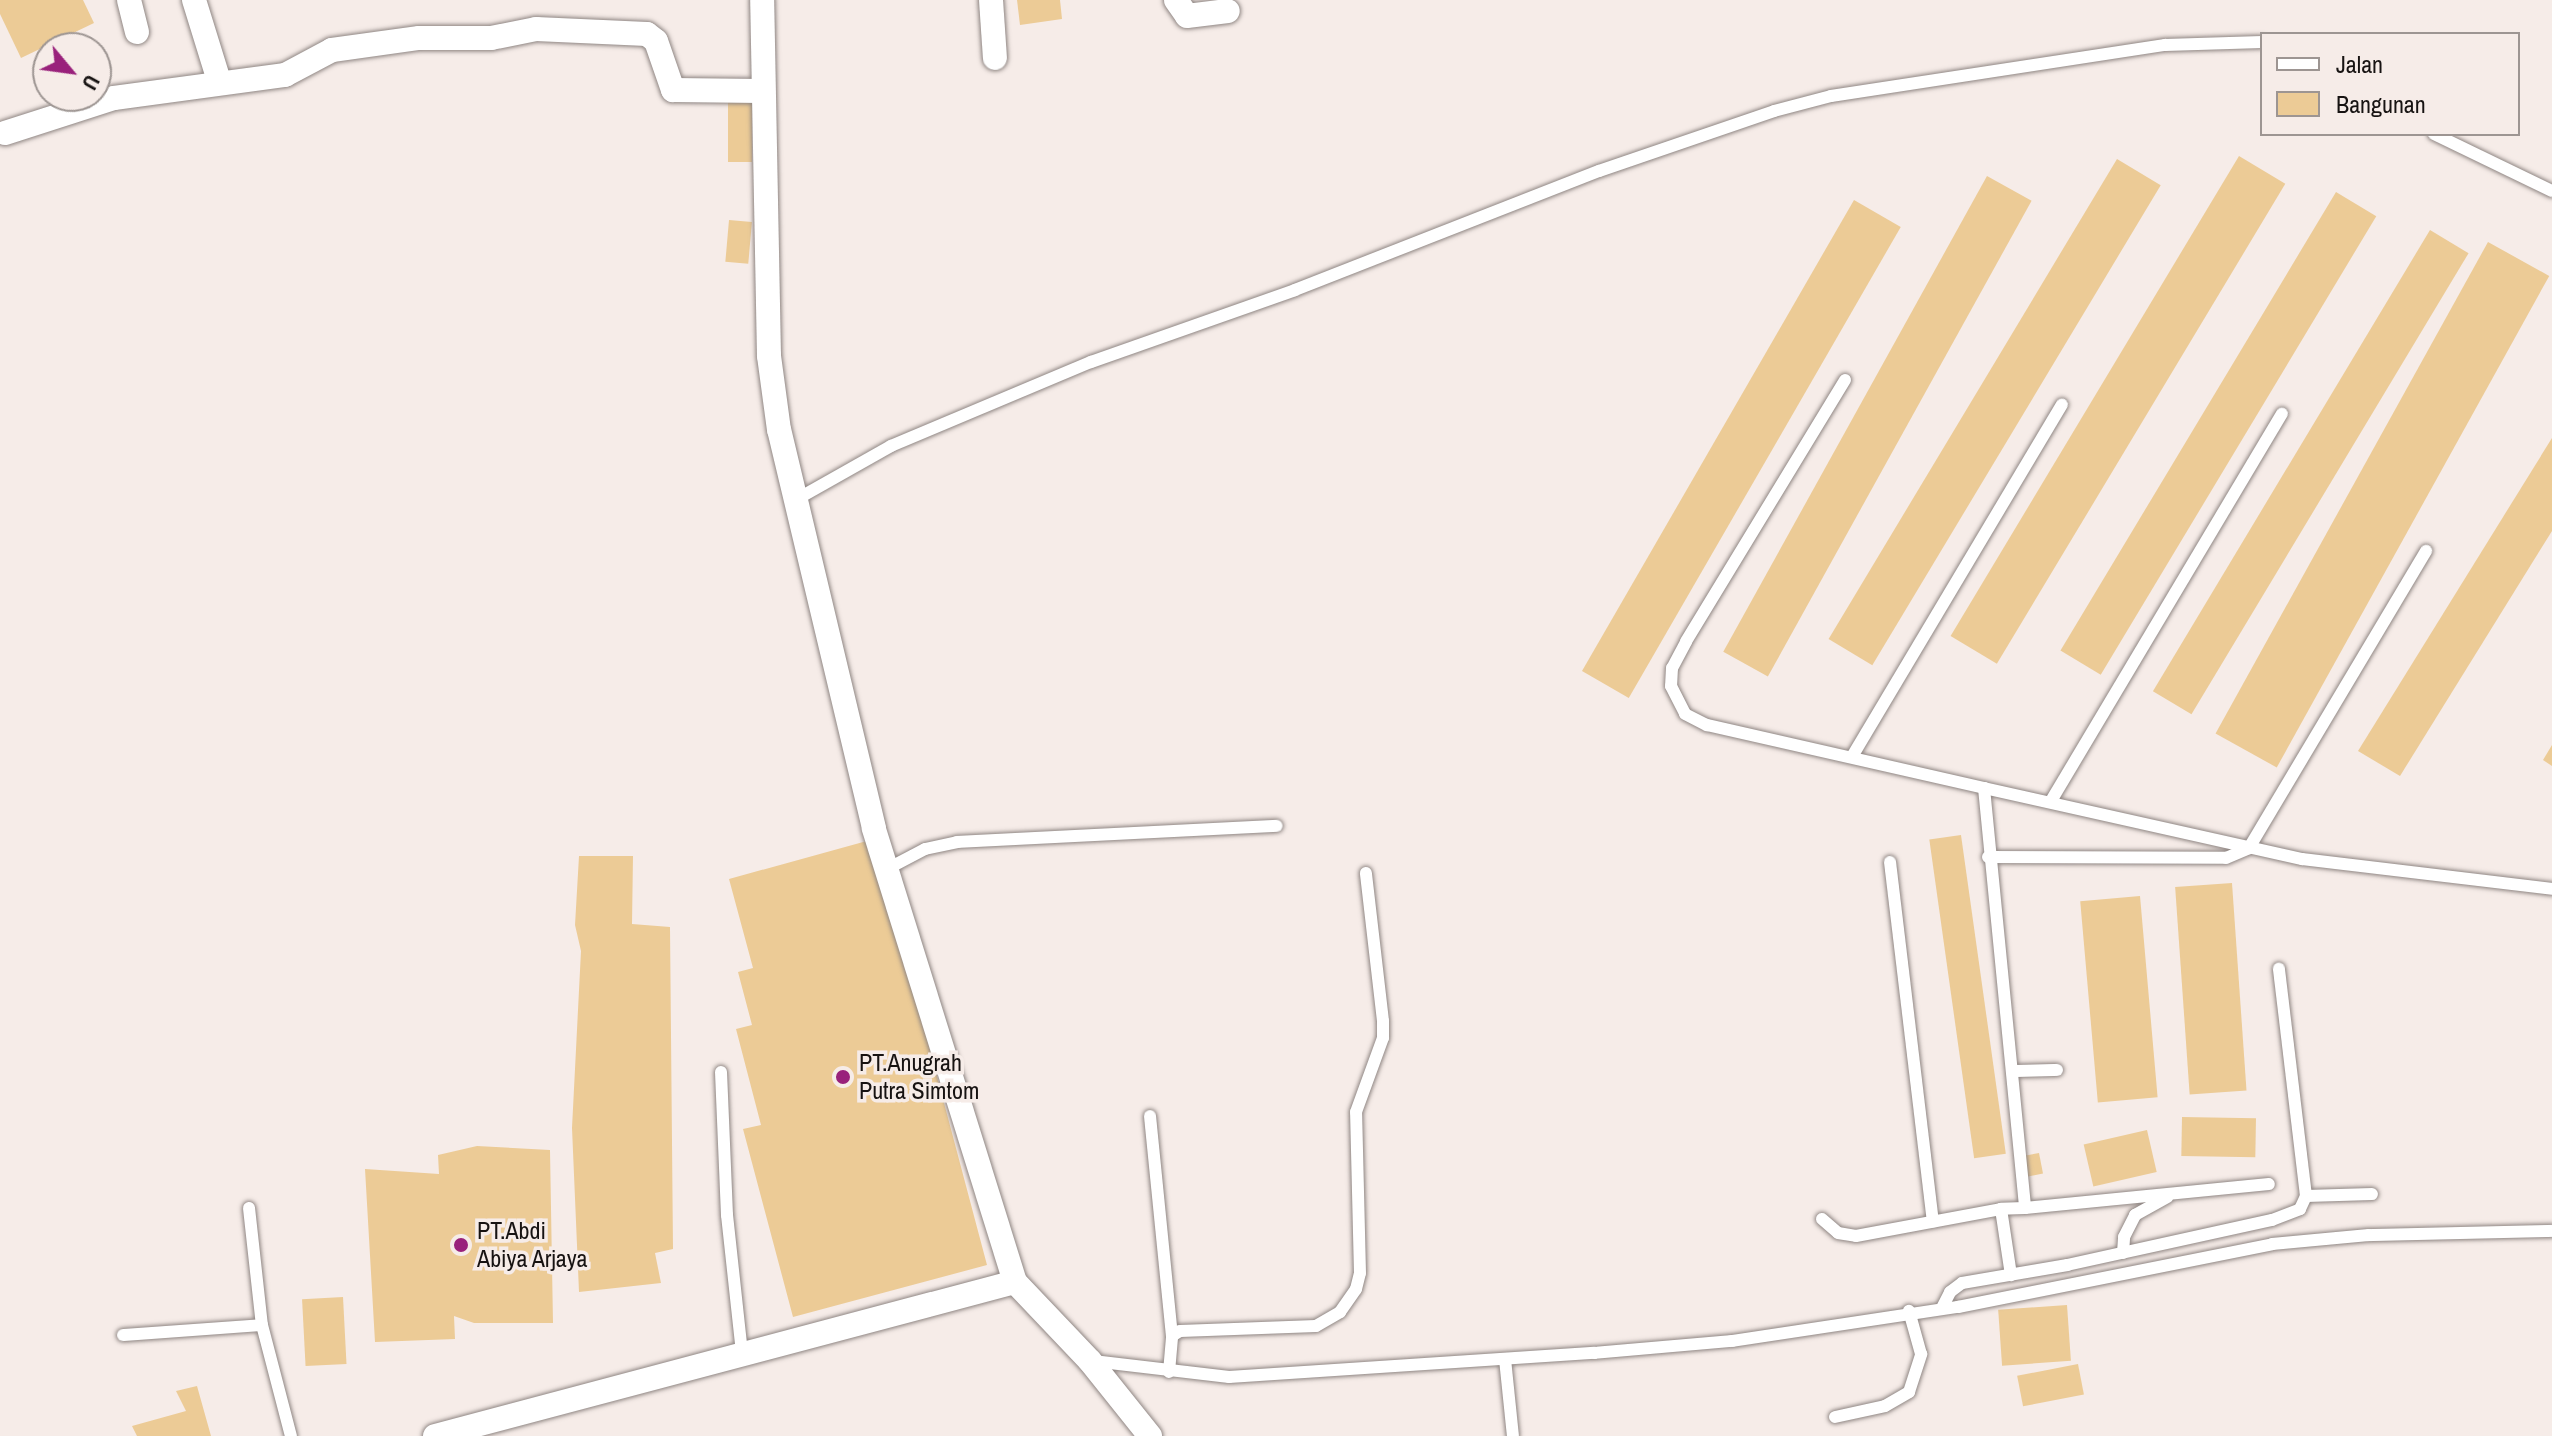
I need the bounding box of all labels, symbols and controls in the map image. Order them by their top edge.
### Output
north arrow [32,32,112,112]
legend [2260,32,2520,136]
text: Jalan [2336,48,2383,80]
text: U [75,70,108,96]
text: Bangunan [2336,88,2426,120]
place label: PT.Anugrah Putra Simtom [859,1049,979,1105]
marker: PT.Anugrah Putra Simtom [834,1068,852,1086]
place label: PT.Abdi Abiya Arjaya [477,1217,589,1273]
marker: PT.Abdi Abiya Arjaya [452,1236,470,1254]

